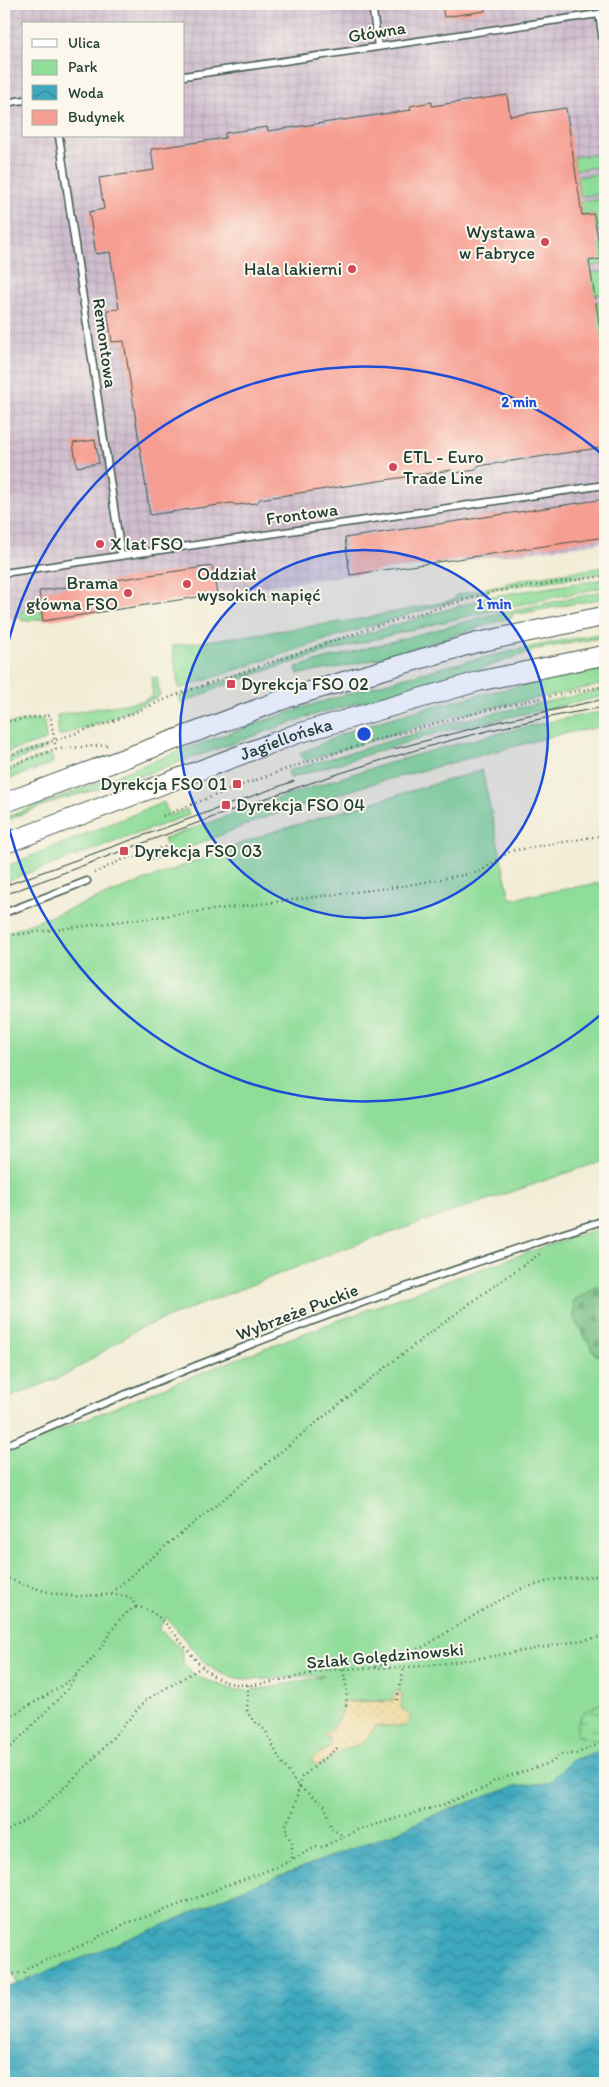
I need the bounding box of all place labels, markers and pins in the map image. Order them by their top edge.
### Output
place label: Wystawa w Fabryce [459,221,535,264]
marker: Wystawa w Fabryce [539,236,551,248]
place label: Hala lakierni [244,258,342,280]
marker: Hala lakierni [346,263,358,275]
place label: ETL - Euro Trade Line [403,446,484,489]
marker: ETL - Euro Trade Line [387,461,399,473]
place label: X lat FSO [110,533,183,555]
marker: X lat FSO [94,538,106,550]
place label: Oddział wysokich napięć [197,563,321,606]
place label: Brama główna FSO [26,572,118,615]
marker: Oddział wysokich napięć [181,578,193,590]
marker: Brama główna FSO [122,587,134,599]
place label: Dyrekcja FSO 02 [241,673,369,695]
marker: Dyrekcja FSO 02 [225,678,237,690]
centre of rings [355,725,373,743]
place label: Dyrekcja FSO 01 [100,773,227,795]
marker: Dyrekcja FSO 01 [231,778,243,790]
place label: Dyrekcja FSO 04 [236,794,365,816]
marker: Dyrekcja FSO 04 [220,799,232,811]
place label: Dyrekcja FSO 03 [134,840,262,862]
marker: Dyrekcja FSO 03 [118,845,130,857]

